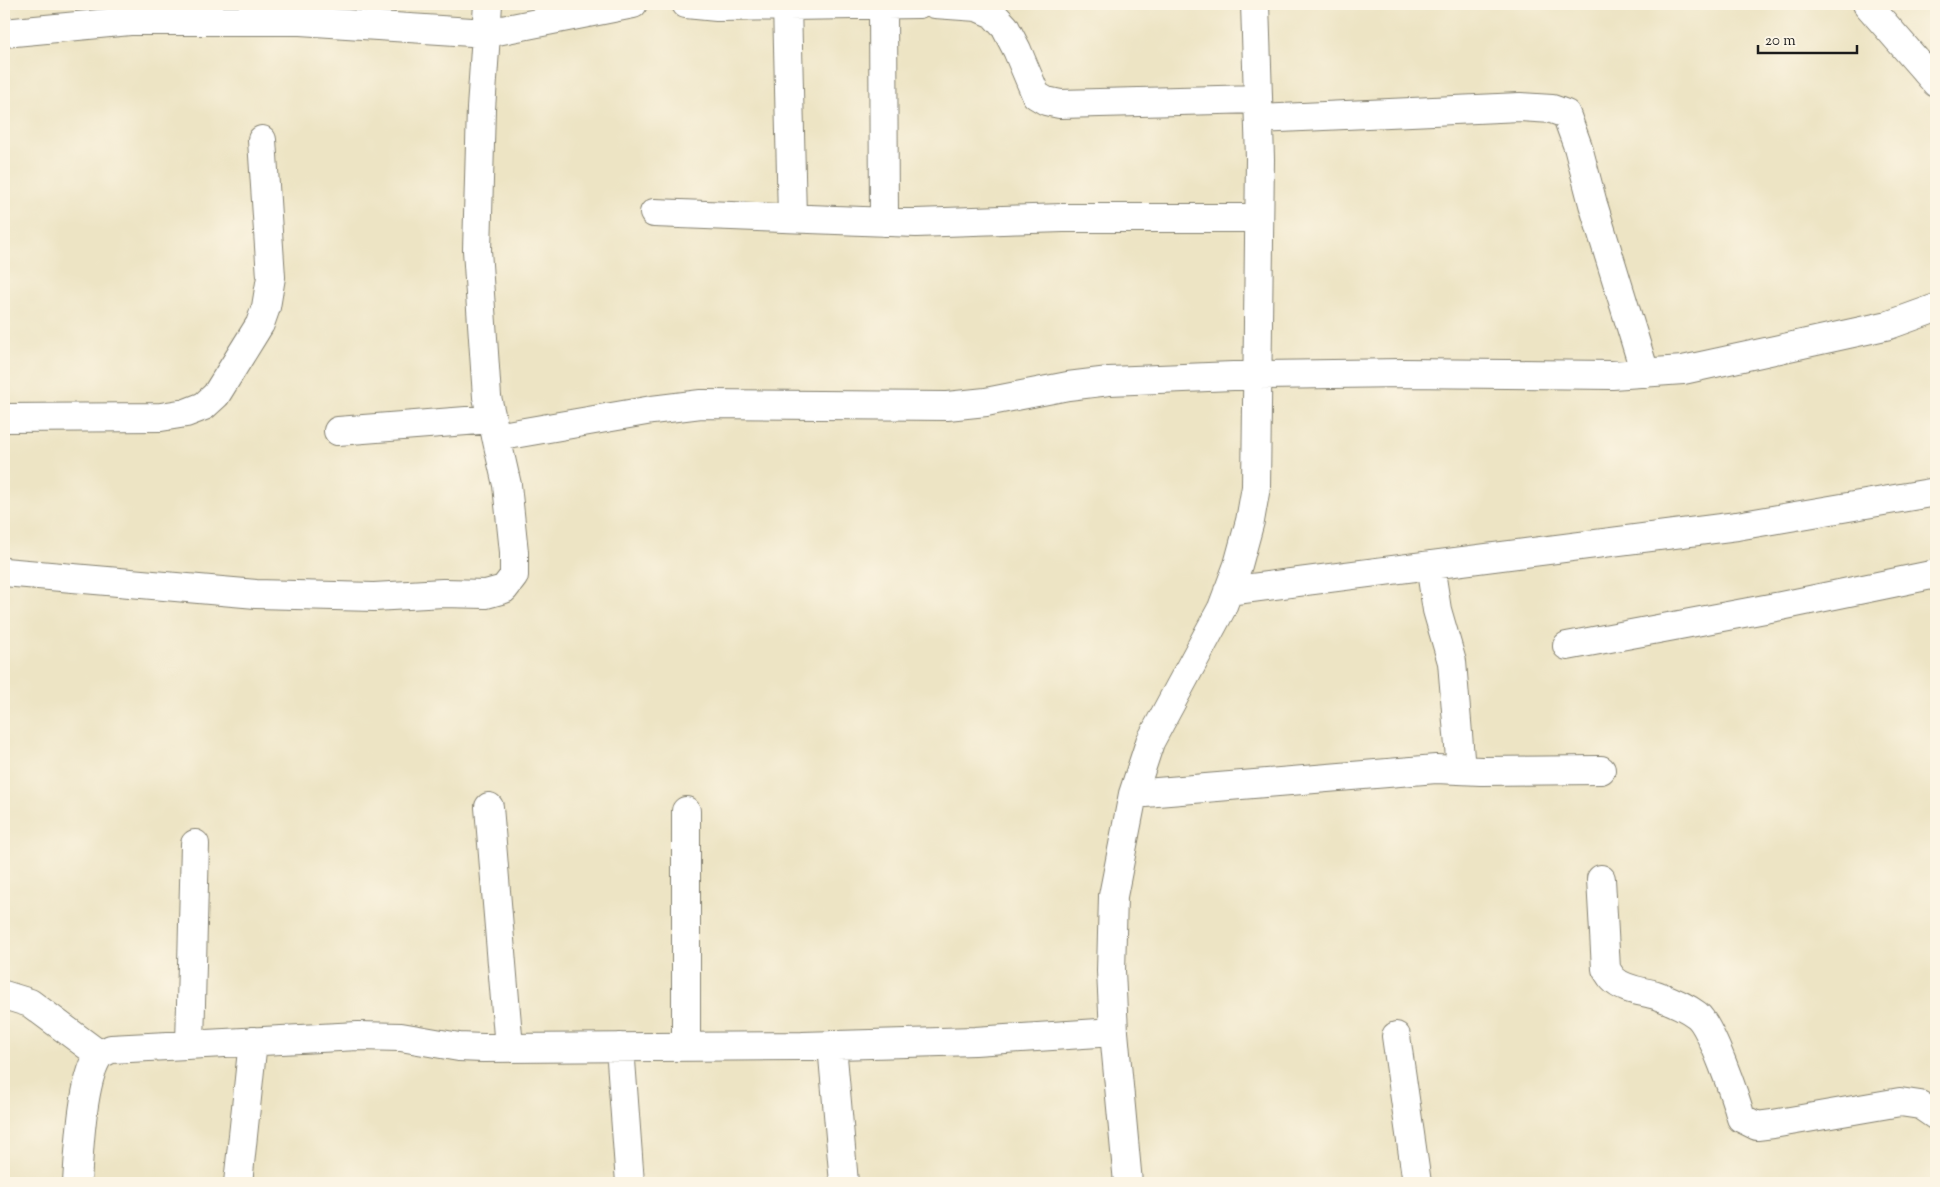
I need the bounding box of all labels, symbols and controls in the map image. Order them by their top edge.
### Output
scale bar [1758,22,1856,54]
text: 20 m [1765,31,1796,52]

